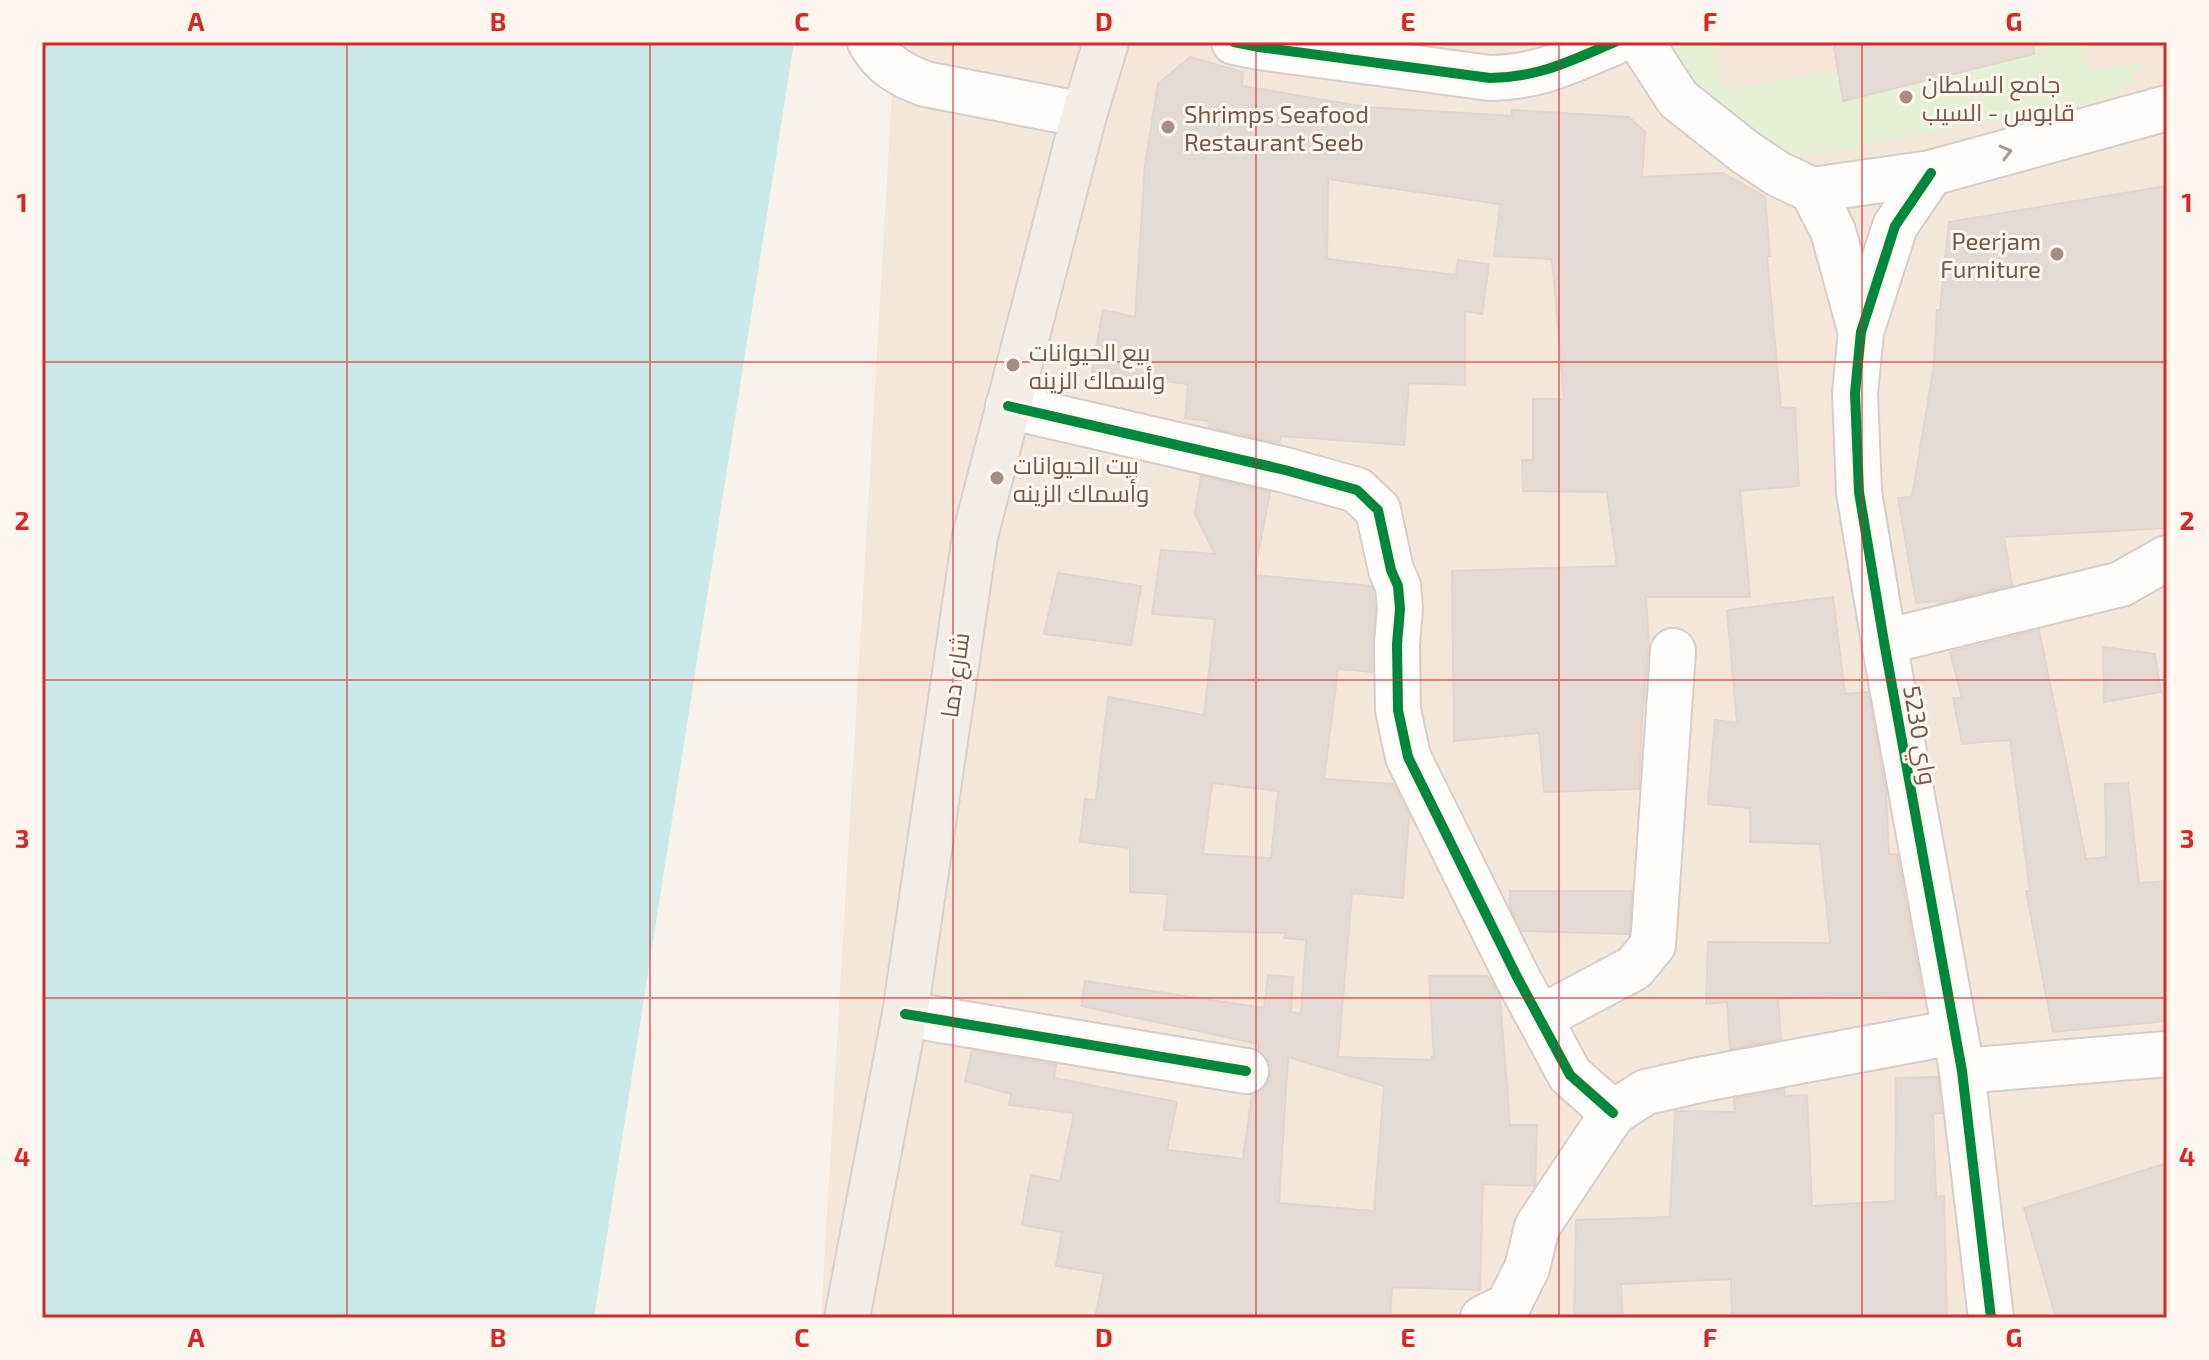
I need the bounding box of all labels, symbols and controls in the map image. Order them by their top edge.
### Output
text: A [188,5,205,36]
text: B [490,5,506,36]
text: C [794,5,810,36]
text: D [1095,5,1113,36]
text: E [1400,5,1416,36]
text: F [1703,5,1717,36]
text: G [2006,5,2022,36]
place label: جامع السلطان قابوس - السيب [1922,69,2075,127]
marker: جامع السلطان قابوس - السيب [1897,88,1915,106]
place label: Shrimps Seafood Restaurant Seeb [1184,99,1369,156]
marker: Shrimps Seafood Restaurant Seeb [1159,118,1177,136]
one-way arrow [1999,145,2013,162]
text: 1 [16,186,28,217]
text: 1 [2181,186,2193,217]
place label: Peerjam Furniture [1940,226,2041,283]
marker: Peerjam Furniture [2048,245,2066,263]
place label: بيع الحيوانات وأسماك الزينه [1029,337,1165,394]
marker: بيع الحيوانات وأسماك الزينه [1004,356,1022,374]
place label: بيت الحيوانات وأسماك الزينه [1013,450,1149,507]
marker: بيت الحيوانات وأسماك الزينه [988,469,1006,487]
text: 2 [14,504,30,535]
text: 2 [2179,504,2195,535]
street label: شارع دما [934,630,977,720]
street label: واي 5230 [1893,683,1944,788]
text: 3 [15,822,29,853]
text: 3 [2180,822,2194,853]
text: 4 [14,1140,30,1171]
text: 4 [2179,1140,2195,1171]
text: A [188,1321,205,1352]
text: B [490,1321,506,1352]
text: C [794,1321,810,1352]
text: D [1095,1321,1113,1352]
text: E [1400,1321,1416,1352]
text: F [1703,1321,1717,1352]
text: G [2006,1321,2022,1352]

